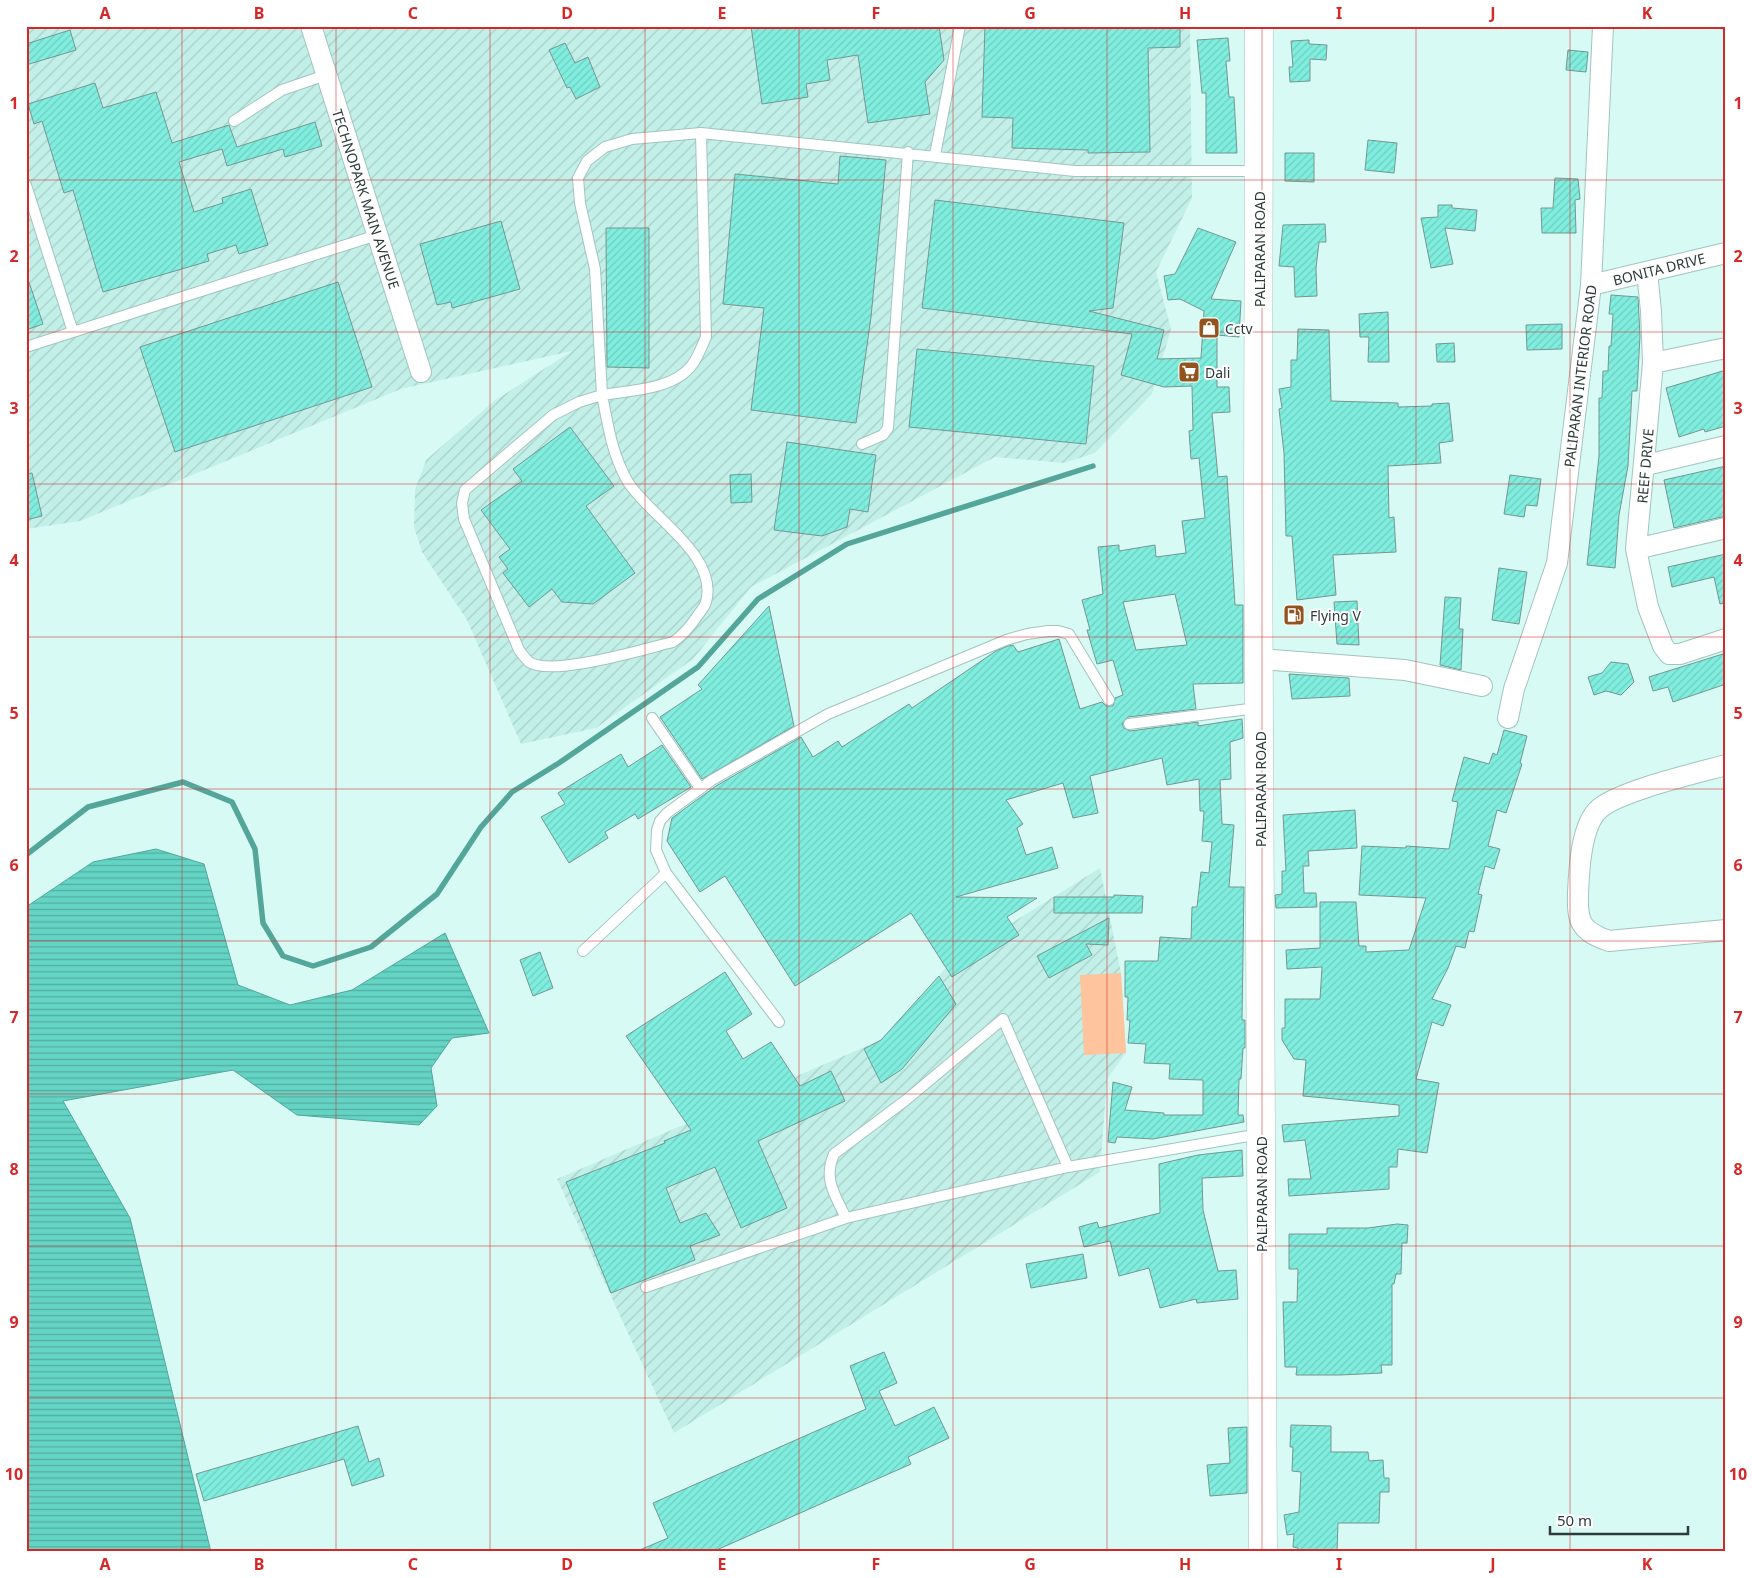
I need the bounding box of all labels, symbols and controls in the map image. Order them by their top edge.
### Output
text: A [99,2,111,24]
text: B [254,2,264,24]
text: C [408,2,418,24]
text: D [561,2,573,24]
text: E [718,2,727,24]
text: F [872,2,880,24]
text: G [1024,2,1036,24]
text: H [1179,2,1191,24]
text: I [1336,2,1342,24]
text: J [1488,2,1496,24]
text: K [1642,2,1653,24]
text: 1 [9,92,19,114]
text: 1 [1733,92,1743,114]
street label: TECHNOPARK MAIN AVENUE [328,107,404,291]
street label: PALIPARAN ROAD [1250,191,1269,307]
text: 2 [9,245,19,267]
text: 2 [1733,245,1743,267]
street label: BONITA DRIVE [1611,248,1707,290]
street label: PALIPARAN INTERIOR ROAD [1559,284,1601,468]
shop icon: Cctv [1197,316,1221,340]
place label: Cctv [1225,319,1254,338]
supermarket icon: Dali [1177,360,1201,384]
place label: Dali [1205,363,1230,382]
text: 3 [9,397,19,419]
text: 3 [1733,397,1743,419]
street label: REEF DRIVE [1632,428,1658,504]
text: 4 [9,549,19,571]
text: 4 [1733,549,1743,571]
fuel station icon: Flying V [1282,603,1306,627]
place label: Flying V [1310,606,1362,625]
text: 5 [9,702,19,724]
text: 5 [1733,702,1743,724]
street label: PALIPARAN ROAD [1251,731,1270,847]
text: 6 [9,854,19,876]
text: 6 [1733,854,1743,876]
text: 7 [9,1006,19,1028]
text: 7 [1733,1006,1743,1028]
street label: PALIPARAN ROAD [1252,1136,1271,1252]
text: 8 [9,1158,19,1180]
text: 8 [1733,1158,1743,1180]
text: 9 [9,1311,19,1333]
text: 9 [1733,1311,1743,1333]
text: 10 [5,1463,23,1485]
text: 10 [1729,1463,1747,1485]
scale bar [1550,1503,1687,1535]
text: 50 m [1557,1510,1592,1530]
text: A [99,1553,111,1575]
text: B [254,1553,264,1575]
text: C [408,1553,418,1575]
text: D [561,1553,573,1575]
text: E [718,1553,727,1575]
text: F [872,1553,880,1575]
text: G [1024,1553,1036,1575]
text: H [1179,1553,1191,1575]
text: I [1336,1553,1342,1575]
text: J [1488,1553,1496,1575]
text: K [1642,1553,1653,1575]

